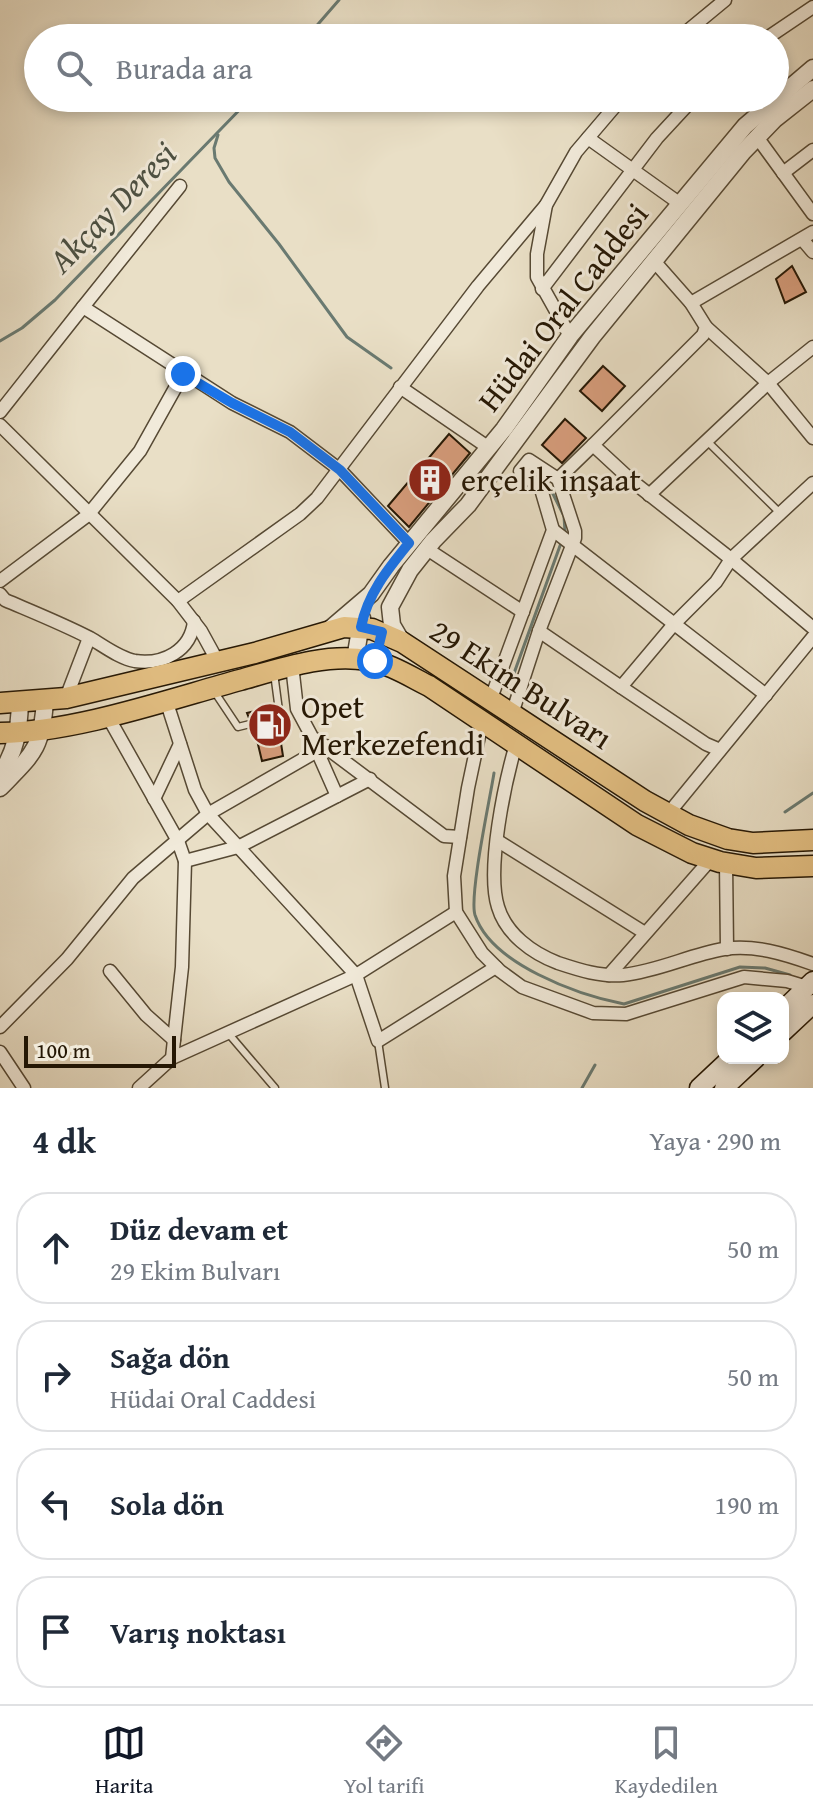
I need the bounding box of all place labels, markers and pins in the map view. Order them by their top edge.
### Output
building icon: erçelik inşaat [406,456,454,504]
place label: erçelik inşaat [461,456,641,503]
place label: Opet Merkezefendi [301,683,484,767]
fuel station icon: Opet Merkezefendi [246,701,294,749]

